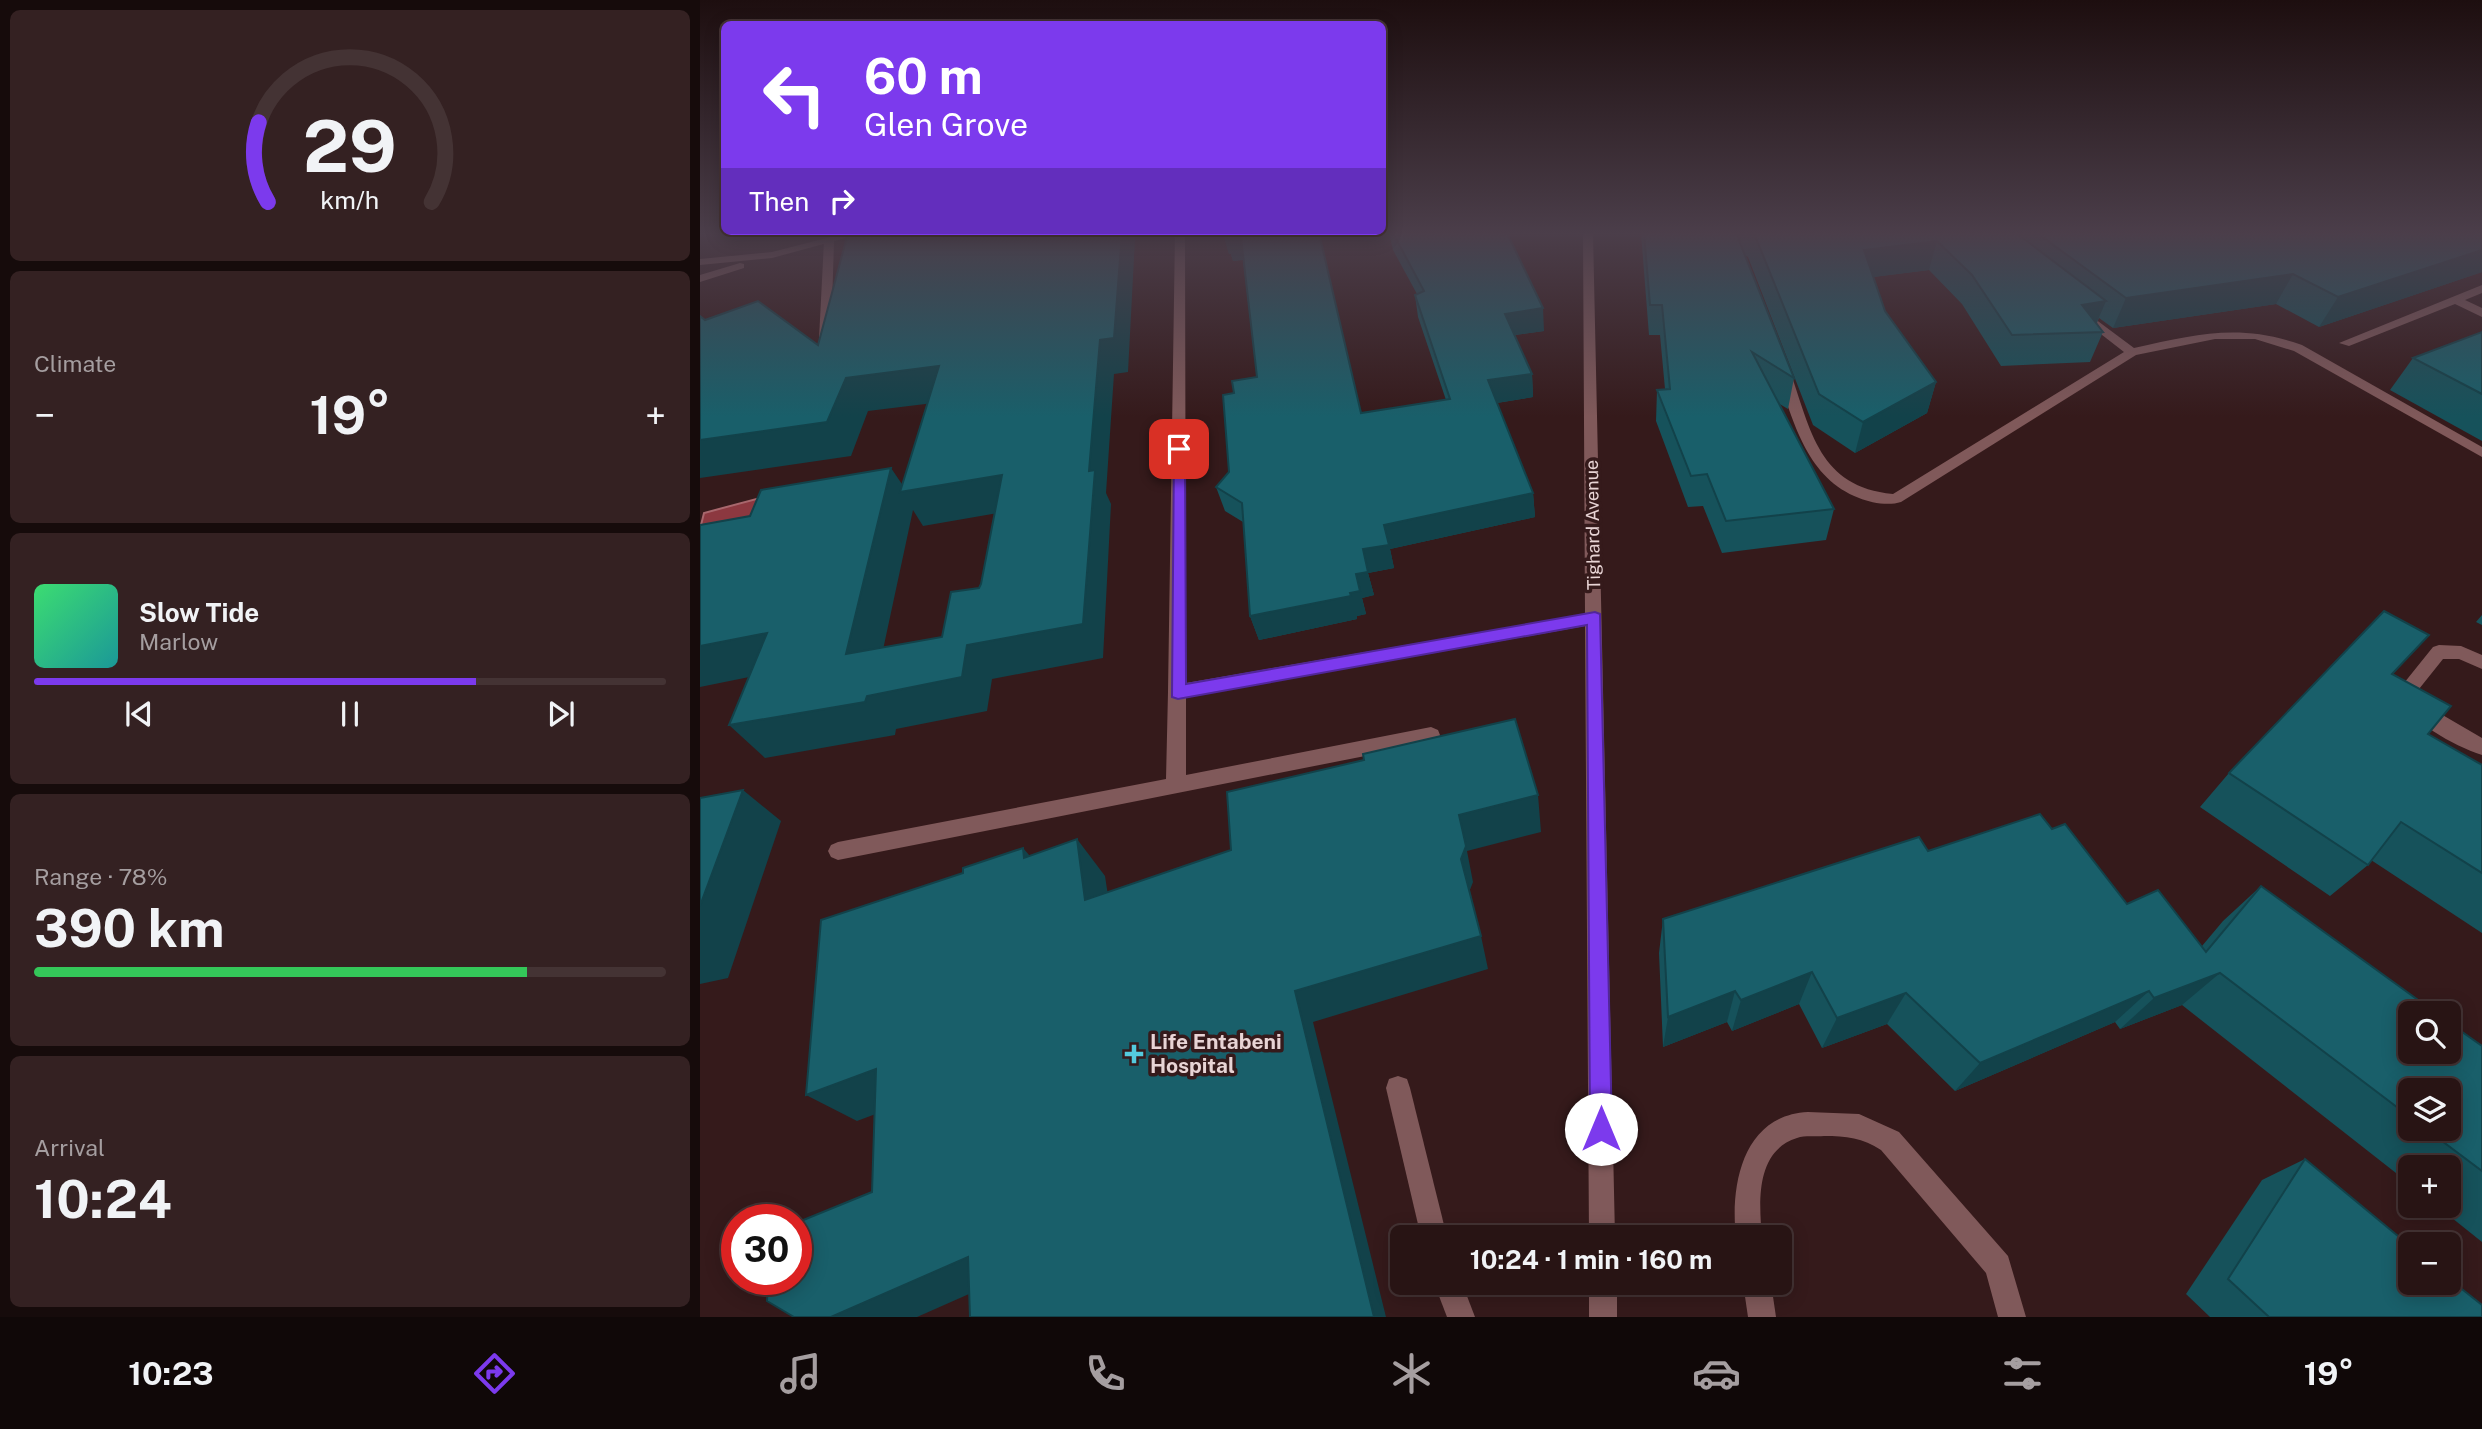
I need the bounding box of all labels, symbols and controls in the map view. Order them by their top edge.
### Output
text: 60 m [864,47,983,105]
icon: left [749,49,840,140]
text: 29 [303,103,397,188]
text: Glen Grove [864,106,1028,143]
icon: right [823,182,861,220]
text: km/h [321,185,379,215]
text: Then [749,186,809,217]
text: Climate [34,350,116,377]
text: 19° [309,385,391,446]
text: − [34,393,55,438]
text: + [645,393,666,438]
pin [1149,419,1209,479]
icon: arrive [1160,430,1198,468]
street label: Tighard Avenue [1581,460,1604,590]
text: Slow Tide [139,597,259,628]
text: Marlow [139,628,218,655]
icon: previous [120,695,158,733]
icon: pause [331,695,369,733]
icon: next [542,695,580,733]
text: Range · 78% [34,863,167,890]
text: 390 km [34,898,224,959]
map controls [2398,1001,2461,1295]
button: search [2398,1001,2461,1064]
place label: Life Entabeni Hospital [1150,1029,1282,1078]
marker: Life Entabeni Hospital [1124,1044,1144,1064]
button: layers [2398,1078,2461,1141]
position arrow [1564,1092,1638,1166]
text: Arrival [34,1134,105,1161]
button: + [2398,1155,2461,1218]
text: 10:24 [34,1169,172,1230]
speed limit sign: 30 [721,1204,812,1295]
button: − [2398,1232,2461,1295]
text: 10:24 · 1 min · 160 m [1470,1244,1712,1275]
icon: directions [470,1349,519,1398]
icon: music [776,1349,825,1398]
icon: phone [1081,1349,1130,1398]
icon: climate [1387,1349,1436,1398]
icon: car [1692,1349,1741,1398]
icon: filters [1998,1349,2047,1398]
text: 10:23 [128,1355,213,1392]
text: 19° [2304,1355,2354,1392]

